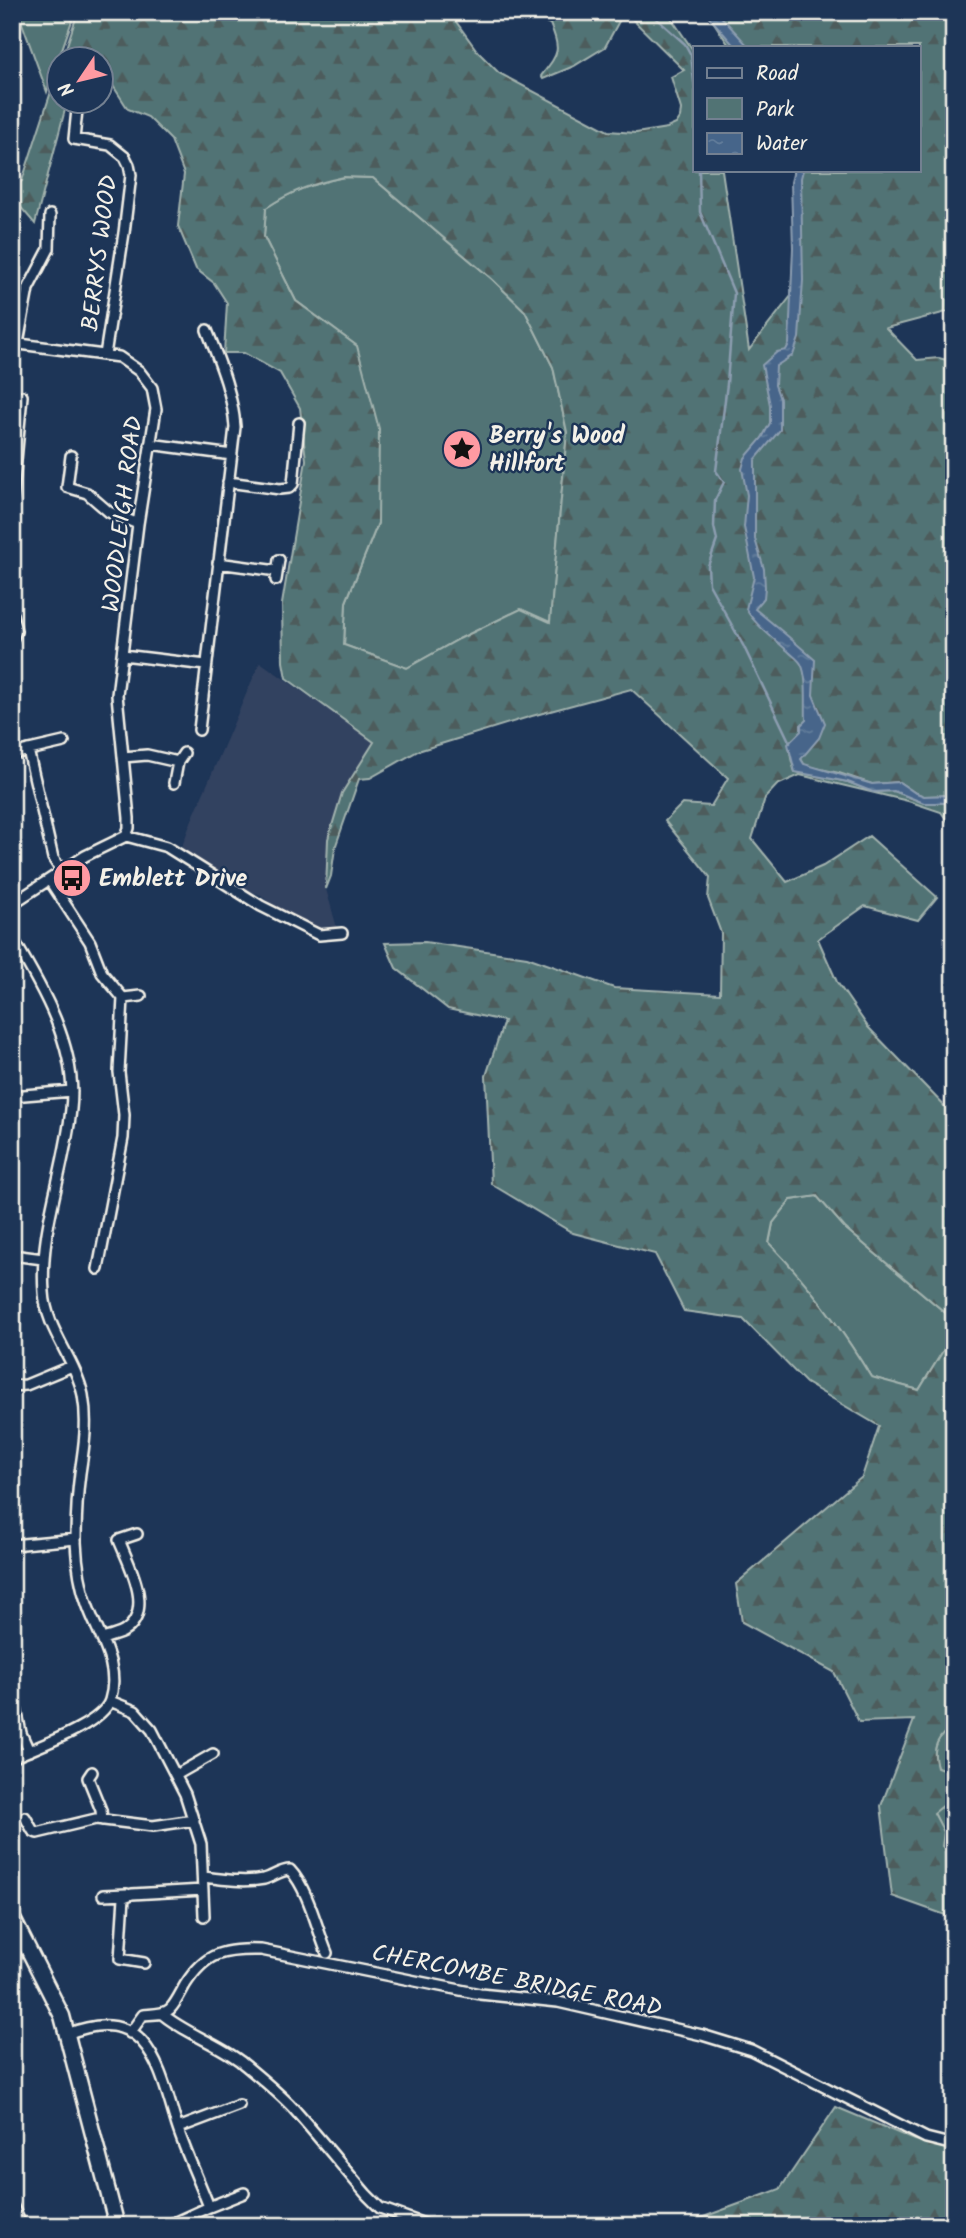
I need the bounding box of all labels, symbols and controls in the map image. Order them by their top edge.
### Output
north arrow [46,46,116,116]
legend [693,46,920,172]
text: Road [756,58,799,91]
text: N [52,75,83,102]
text: Park [756,94,794,127]
text: Water [756,128,808,161]
street label: BERRYS WOOD [72,173,129,334]
street label: WOODLEIGH ROAD [92,414,155,615]
place label: Berry's Wood Hillfort [489,417,626,484]
place icon: Berry's Wood Hillfort [441,428,483,470]
bus stop icon: Emblett Drive [51,857,93,899]
place label: Emblett Drive [99,860,248,899]
street label: CHERCOMBE BRIDGE ROAD [368,1934,665,2029]

